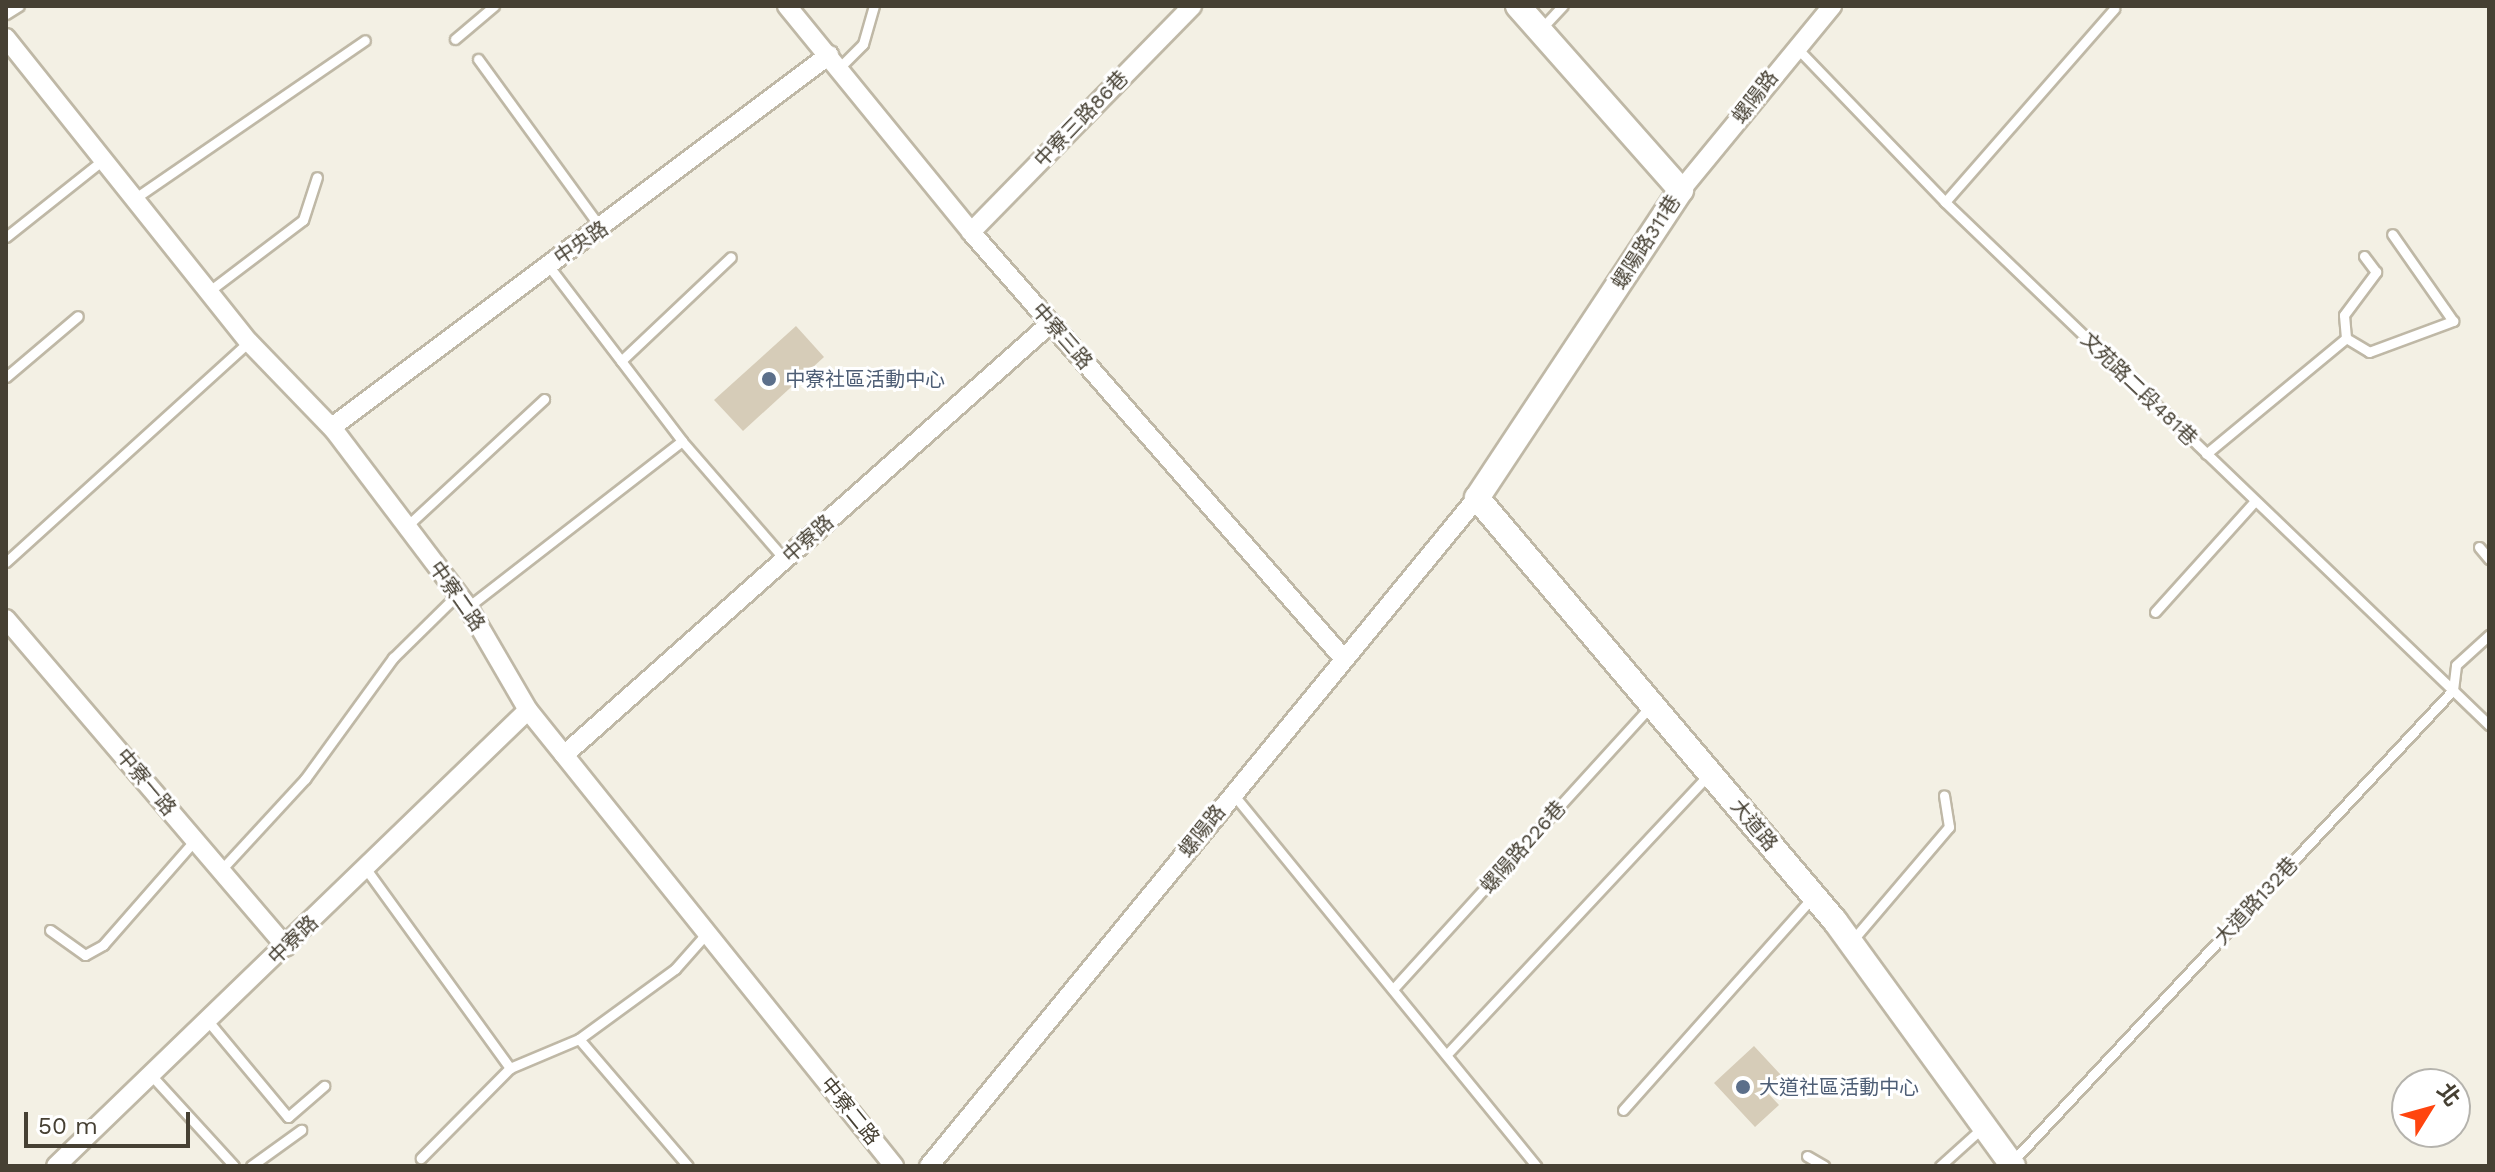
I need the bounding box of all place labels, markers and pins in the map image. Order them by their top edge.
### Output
place label: 中寮社區活動中心 [785,367,945,391]
marker: 中寮社區活動中心 [760,370,778,388]
place label: 大道社區活動中心 [1759,1075,1919,1099]
marker: 大道社區活動中心 [1734,1078,1752,1096]

